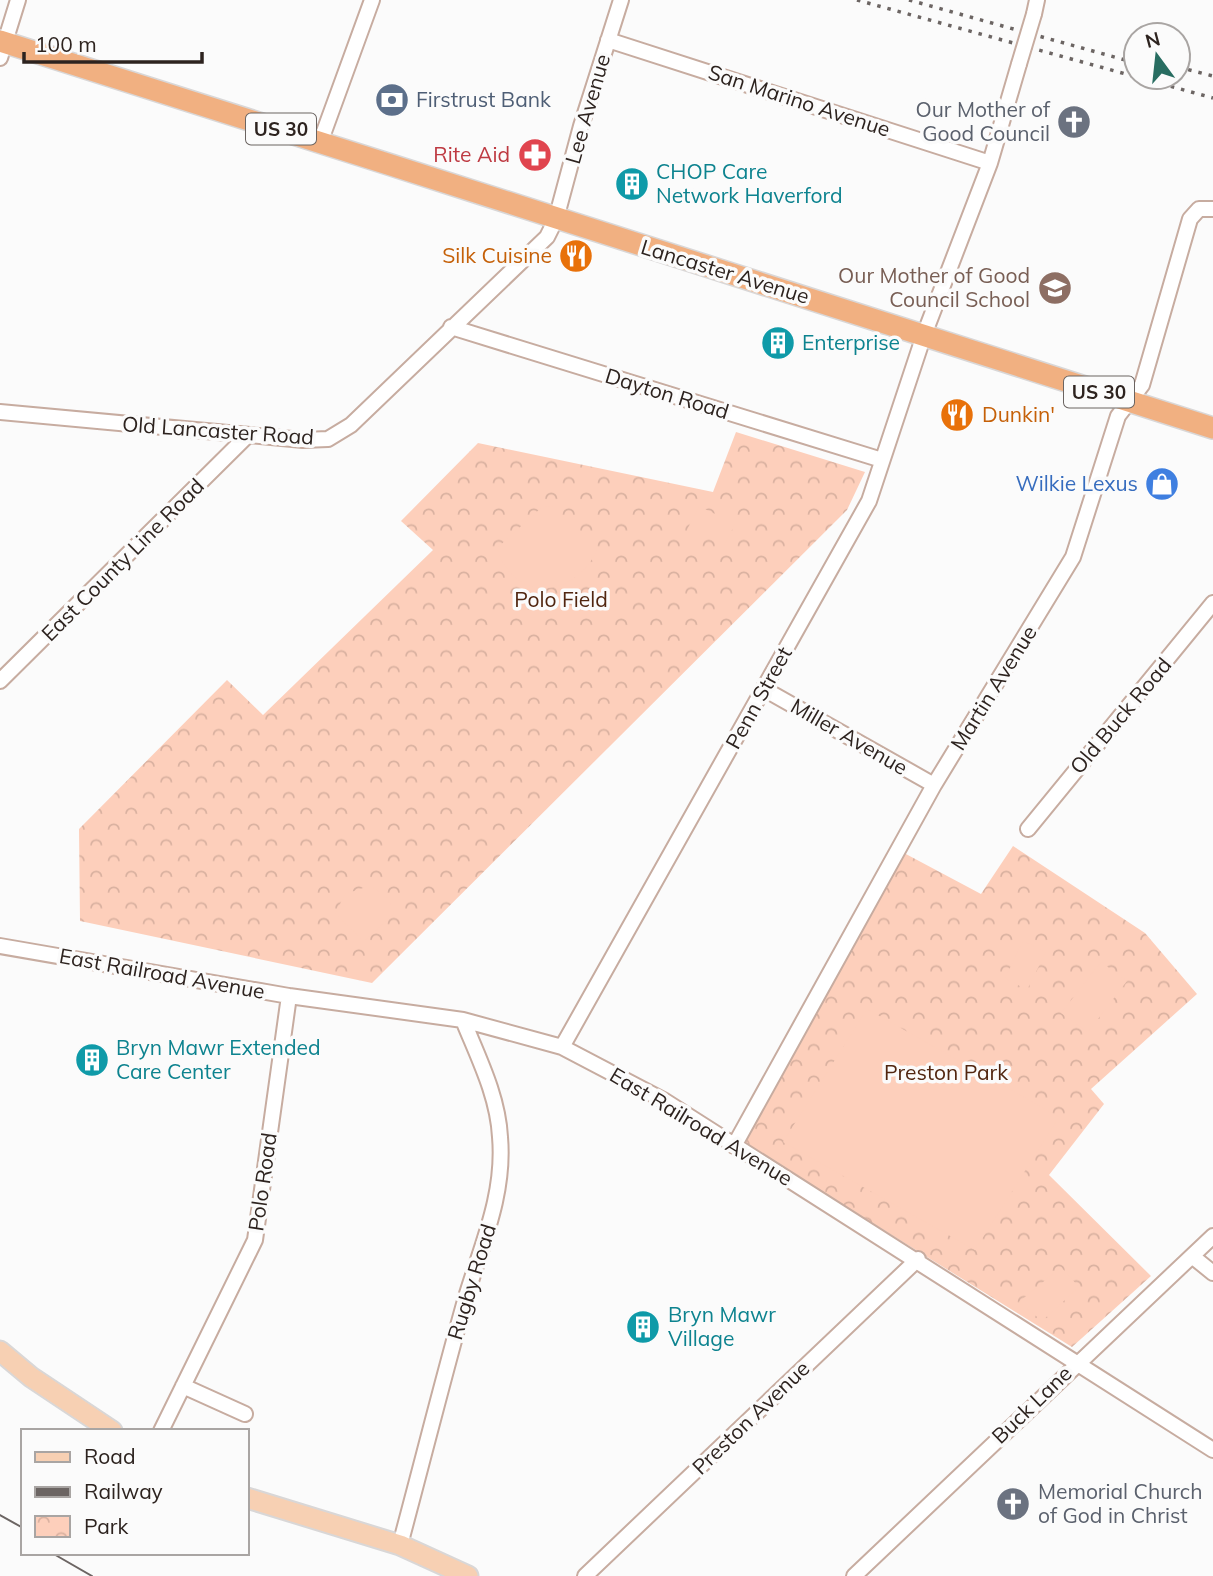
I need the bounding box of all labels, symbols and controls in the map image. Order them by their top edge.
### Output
scale bar [24,21,203,65]
north arrow [1122,21,1192,91]
text: N [1143,26,1163,53]
text: 100 m [35,31,97,57]
street label: Lee Avenue [559,51,615,167]
street label: San Marino Avenue [705,58,894,142]
bank icon: Firstrust Bank [373,81,411,119]
place label: Firstrust Bank [416,86,551,112]
place label: Our Mother of Good Council [915,96,1051,146]
church icon: Our Mother of Good Council [1055,103,1093,141]
road number: US 30 [246,113,316,144]
pharmacy icon: Rite Aid [516,136,554,174]
place label: Rite Aid [433,141,510,167]
place label: CHOP Care Network Haverford [656,158,843,208]
building icon: CHOP Care Network Haverford [613,165,651,203]
street label: Lancaster Avenue [638,233,813,309]
restaurant icon: Silk Cuisine [557,237,595,275]
place label: Silk Cuisine [442,242,552,268]
place label: Our Mother of Good Council School [838,262,1030,312]
school or university icon: Our Mother of Good Council School [1036,269,1074,307]
building icon: Enterprise [759,324,797,362]
place label: Enterprise [802,329,900,355]
street label: Dayton Road [602,362,732,424]
road number: US 30 [1064,376,1134,408]
restaurant icon: Dunkin' [938,396,976,434]
place label: Dunkin' [982,401,1055,427]
street label: Old Lancaster Road [121,410,315,450]
shop icon: Wilkie Lexus [1143,465,1181,503]
place label: Wilkie Lexus [1015,470,1138,496]
street label: East County Line Road [36,473,209,646]
park label: Polo Field [514,586,608,612]
street label: Martin Avenue [944,620,1042,755]
street label: Penn Street [719,642,797,753]
street label: Old Buck Road [1064,652,1176,779]
street label: Miller Avenue [786,692,913,780]
street label: East Railroad Avenue [57,942,267,1004]
place label: Bryn Mawr Extended Care Center [116,1034,321,1084]
building icon: Bryn Mawr Extended Care Center [73,1041,111,1079]
park label: Preston Park [884,1059,1008,1085]
street label: East Railroad Avenue [606,1061,797,1191]
street label: Polo Road [242,1131,282,1233]
street label: Rugby Road [441,1221,501,1343]
place label: Bryn Mawr Village [668,1301,776,1351]
building icon: Bryn Mawr Village [624,1308,662,1346]
street label: Preston Avenue [686,1355,814,1480]
street label: Buck Lane [986,1360,1077,1449]
legend [21,1429,248,1555]
text: Road [84,1443,135,1469]
text: Railway [84,1478,163,1504]
place label: Memorial Church of God in Christ [1038,1478,1203,1528]
church icon: Memorial Church of God in Christ [994,1485,1032,1523]
text: Park [84,1513,128,1539]

